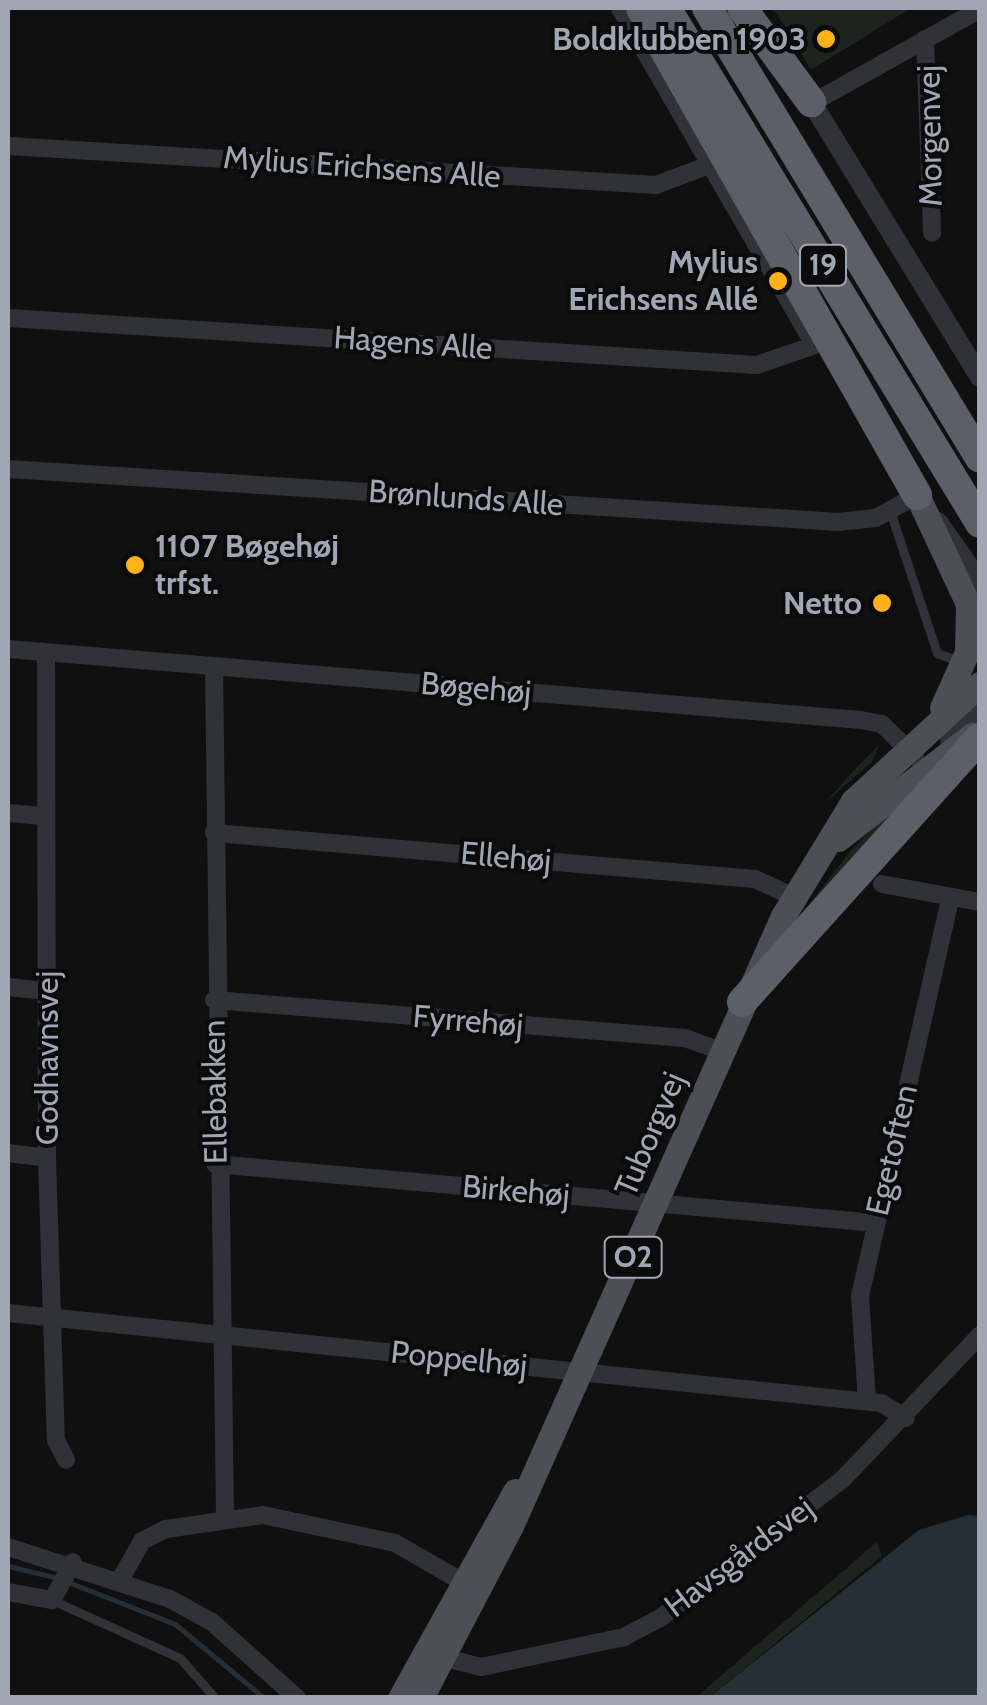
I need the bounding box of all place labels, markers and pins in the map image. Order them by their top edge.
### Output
place label: Boldklubben 1903 [552,20,806,58]
marker: Boldklubben 1903 [815,28,837,50]
place label: Mylius Erichsens Allé [568,244,758,319]
marker: Mylius Erichsens Allé [767,270,789,292]
place label: 1107 Bøgehøj trfst. [155,528,339,603]
marker: 1107 Bøgehøj trfst. [124,554,146,576]
place label: Netto [783,584,862,622]
marker: Netto [871,592,893,614]

